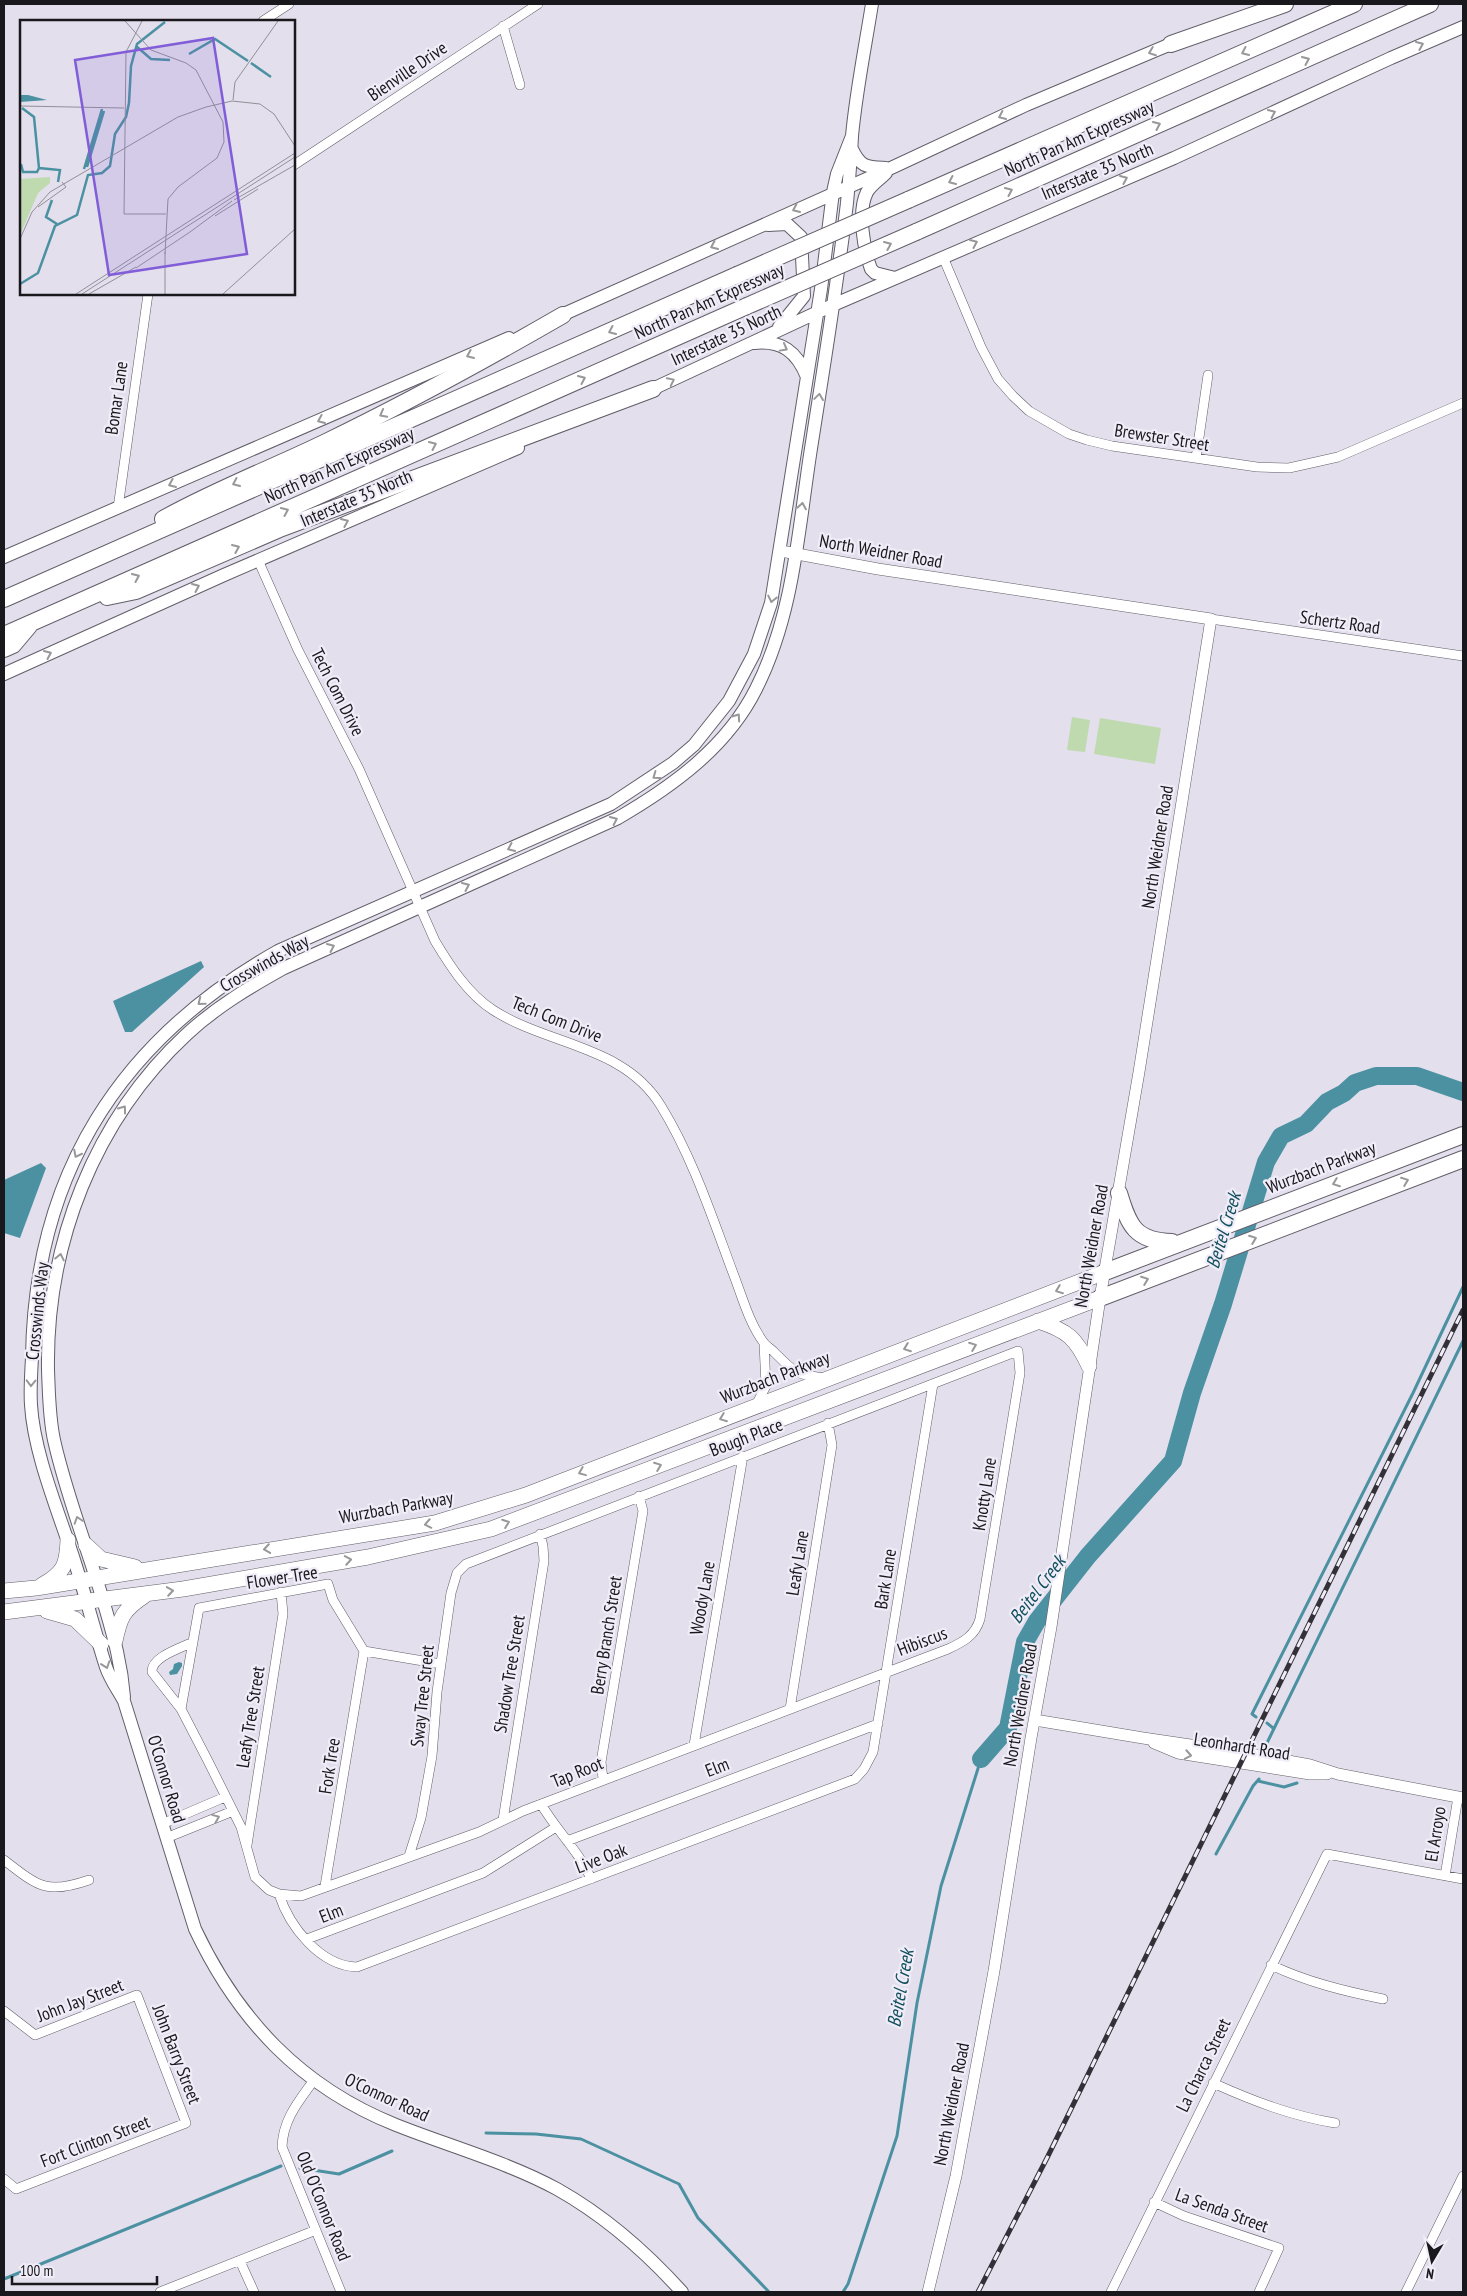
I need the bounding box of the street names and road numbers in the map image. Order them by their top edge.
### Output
street label: Bienville Drive [363,36,451,106]
street label: North Pan Am Expressway [1000,95,1158,181]
street label: Interstate 35 North [1038,137,1156,205]
street label: North Pan Am Expressway [630,258,788,344]
street label: Interstate 35 North [667,299,785,371]
street label: Bomar Lane [99,360,133,436]
street label: Brewster Street [1113,418,1211,456]
street label: North Pan Am Expressway [260,422,418,508]
street label: Interstate 35 North [297,464,415,532]
street label: North Weidner Road [818,529,944,573]
street label: Schertz Road [1299,605,1381,639]
street label: Tech Com Drive [306,644,370,740]
street label: North Weidner Road [1136,784,1178,910]
street label: Crosswinds Way [215,929,313,997]
street label: Tech Com Drive [508,990,606,1048]
street label: Wurzbach Parkway [1263,1136,1379,1198]
street label: North Weidner Road [1069,1183,1113,1309]
street label: Crosswinds Way [20,1261,54,1361]
street label: Wurzbach Parkway [717,1346,833,1408]
street label: Bough Place [706,1413,786,1461]
street label: Knotty Lane [967,1456,1001,1532]
street label: Wurzbach Parkway [337,1486,455,1528]
street label: Leafy Lane [780,1529,814,1597]
street label: Bark Lane [869,1547,901,1611]
street label: Woody Lane [684,1559,720,1637]
street label: Flower Tree [245,1560,319,1594]
street label: Berry Branch Street [585,1574,627,1696]
street label: Shadow Tree Street [488,1613,530,1735]
street label: Hibiscus [894,1621,950,1661]
street label: North Weidner Road [998,1642,1042,1768]
street label: Sway Tree Street [405,1644,439,1748]
street label: Leafy Tree Street [231,1664,269,1770]
street label: Leonhardt Road [1192,1727,1292,1765]
street label: O'Connor Road [143,1732,191,1826]
street label: Fork Tree [313,1736,345,1796]
street label: Tap Root [548,1751,606,1793]
street label: Elm [702,1752,732,1782]
street label: El Arroyo [1419,1804,1451,1863]
street label: Live Oak [572,1838,630,1878]
street label: Elm [316,1898,346,1928]
street label: John Jay Street [33,1973,126,2027]
street label: John Barry Street [147,2000,206,2107]
street label: La Charca Street [1170,2014,1236,2116]
street label: North Weidner Road [928,2041,974,2167]
street label: O'Connor Road [341,2067,433,2127]
street label: Fort Clinton Street [37,2110,153,2172]
street label: Old O'Connor Road [292,2148,356,2264]
street label: La Senda Street [1172,2183,1272,2237]

